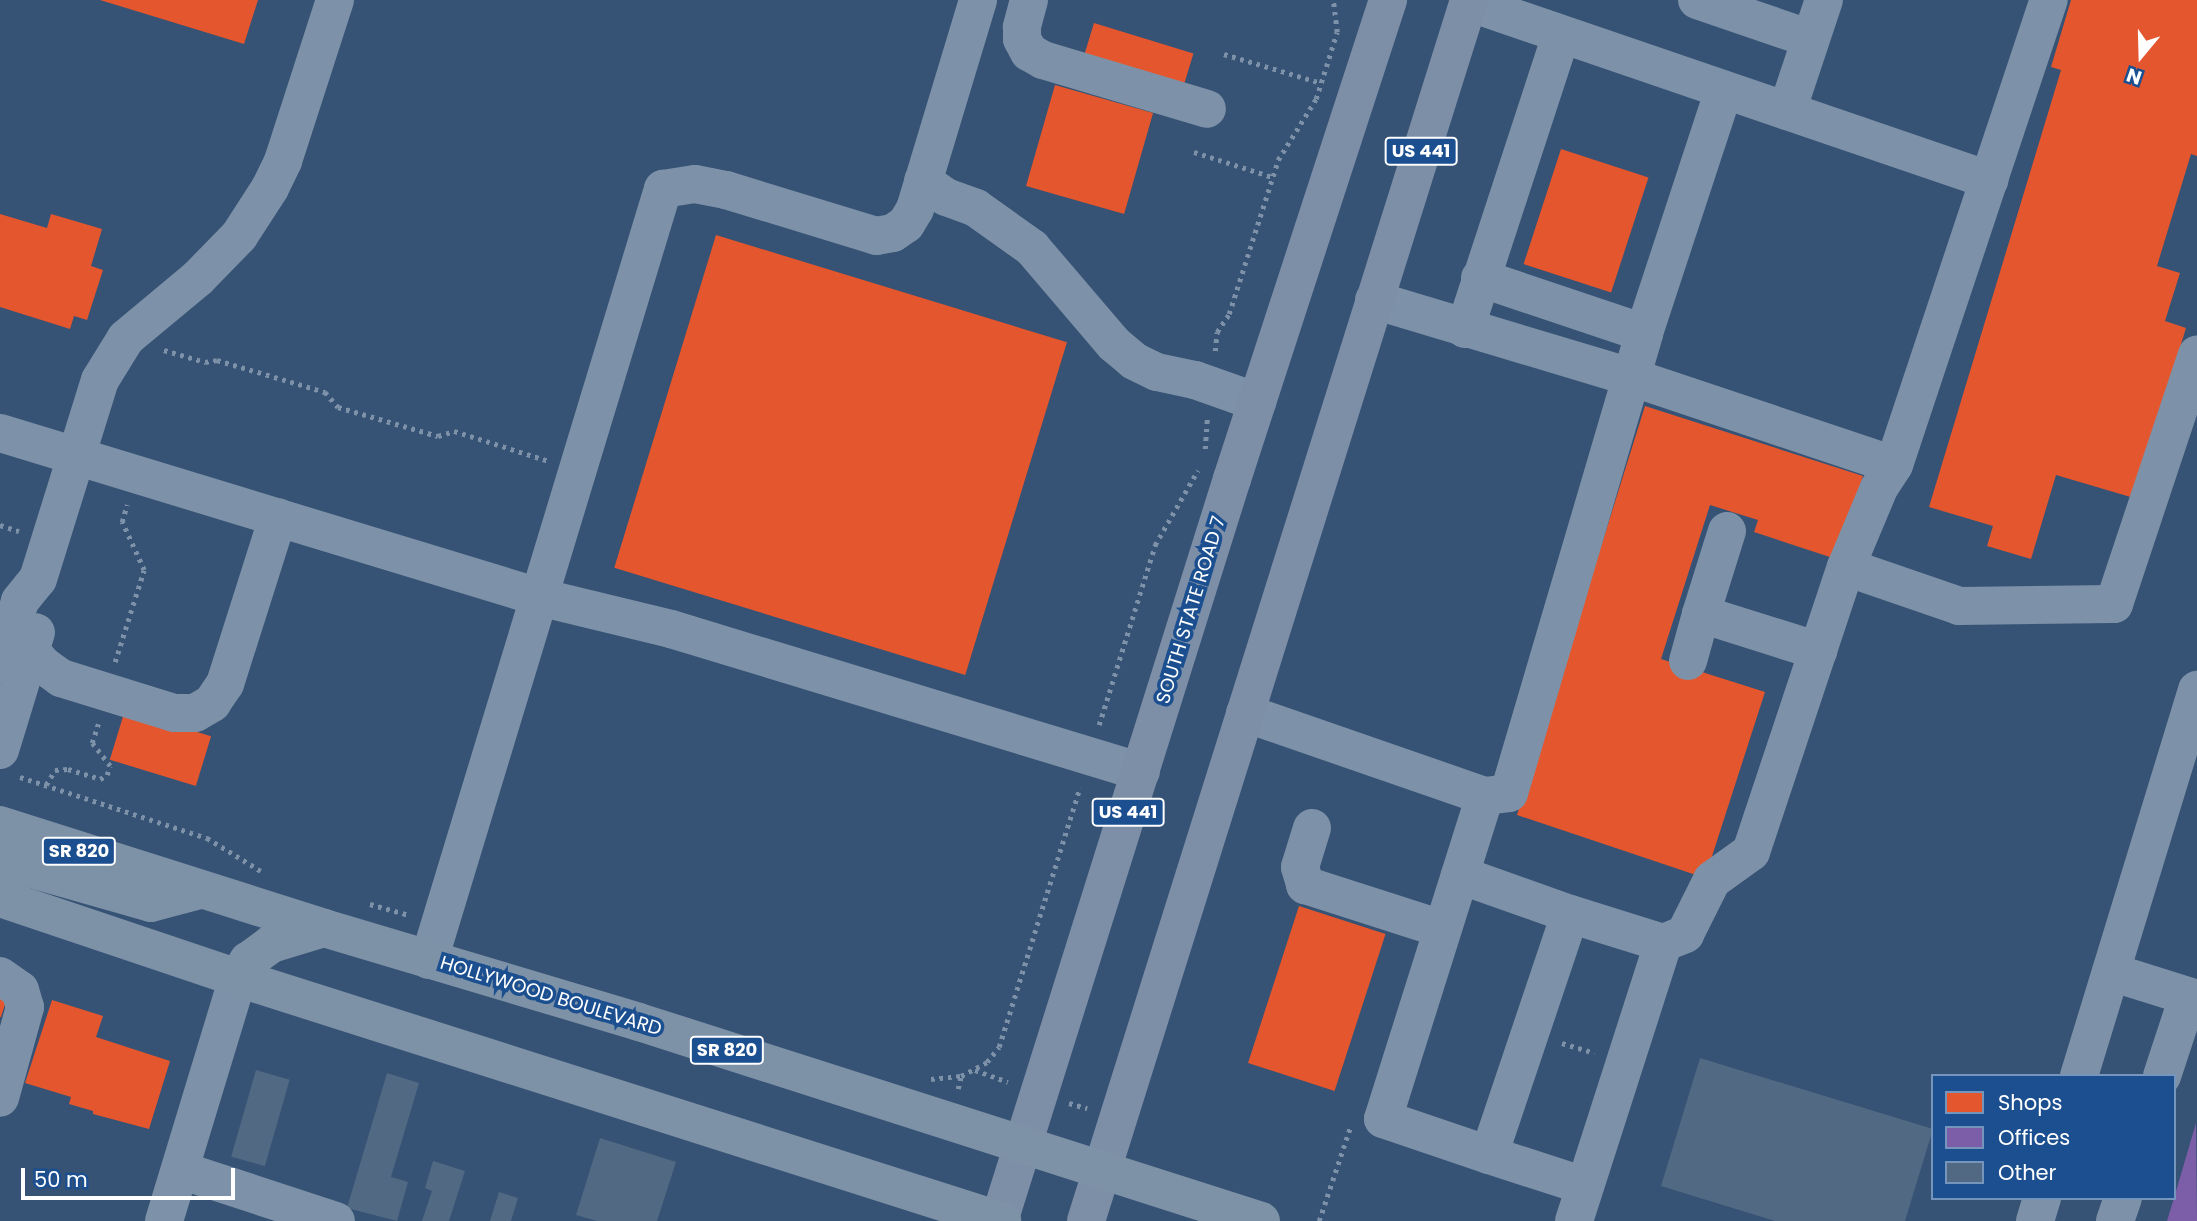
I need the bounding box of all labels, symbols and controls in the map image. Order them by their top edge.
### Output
north arrow [2106,21,2176,91]
text: N [2123,61,2145,91]
road number: US 441 [1384,136,1458,166]
street label: SOUTH STATE ROAD 7 [1152,513,1230,707]
road number: US 441 [1091,798,1165,826]
road number: SR 820 [41,836,118,866]
street label: HOLLYWOOD BOULEVARD [437,951,665,1041]
road number: SR 820 [688,1036,766,1064]
legend [1931,1074,2176,1200]
text: Shops [1998,1088,2062,1117]
text: Offices [1998,1123,2070,1152]
scale bar [24,1154,238,1198]
text: Other [1998,1158,2056,1187]
text: 50 m [34,1165,88,1194]

